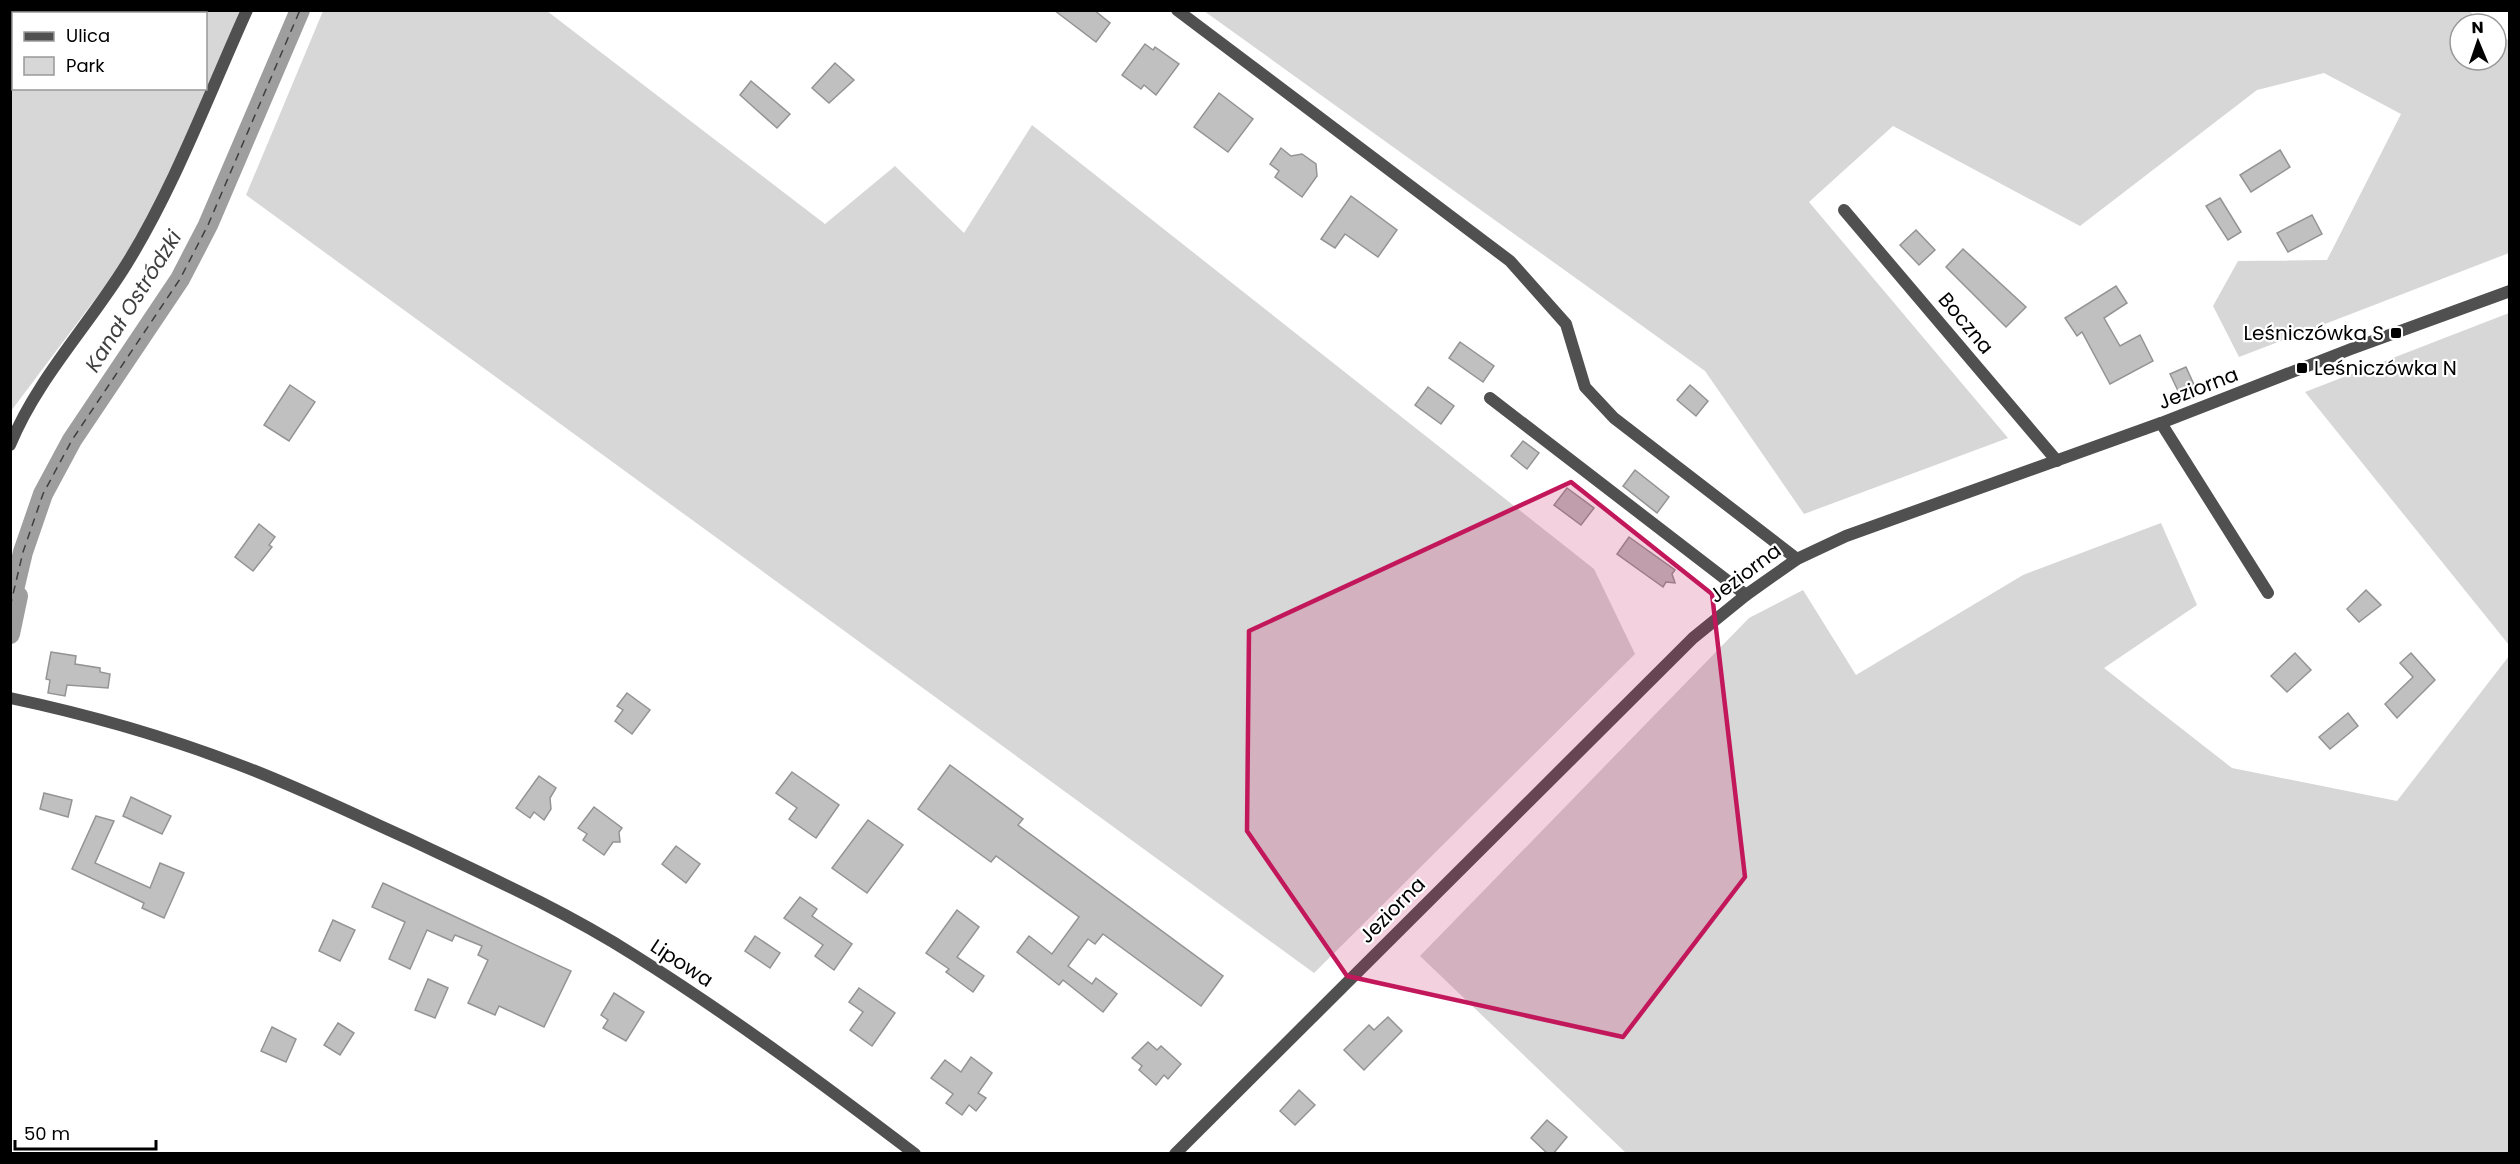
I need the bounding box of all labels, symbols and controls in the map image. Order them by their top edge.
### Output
legend [12,12,207,90]
north arrow [2448,12,2508,72]
text: N [2471,16,2484,39]
text: Ulica [66,23,110,48]
text: Park [66,53,105,78]
water label: Kanał Ostródzki [78,224,189,377]
street label: Boczna [1932,286,2000,360]
place label: Leśniczówka S [2243,319,2384,347]
marker: Leśniczówka S [2389,326,2403,340]
place label: Leśniczówka N [2314,354,2457,382]
street label: Jeziorna [2154,360,2242,416]
marker: Leśniczówka N [2295,361,2309,375]
street label: Jeziorna [1703,537,1787,609]
street label: Jeziorna [1353,871,1431,949]
street label: Lipowa [645,932,719,994]
scale bar [15,1113,156,1151]
text: 50 m [24,1121,70,1146]

